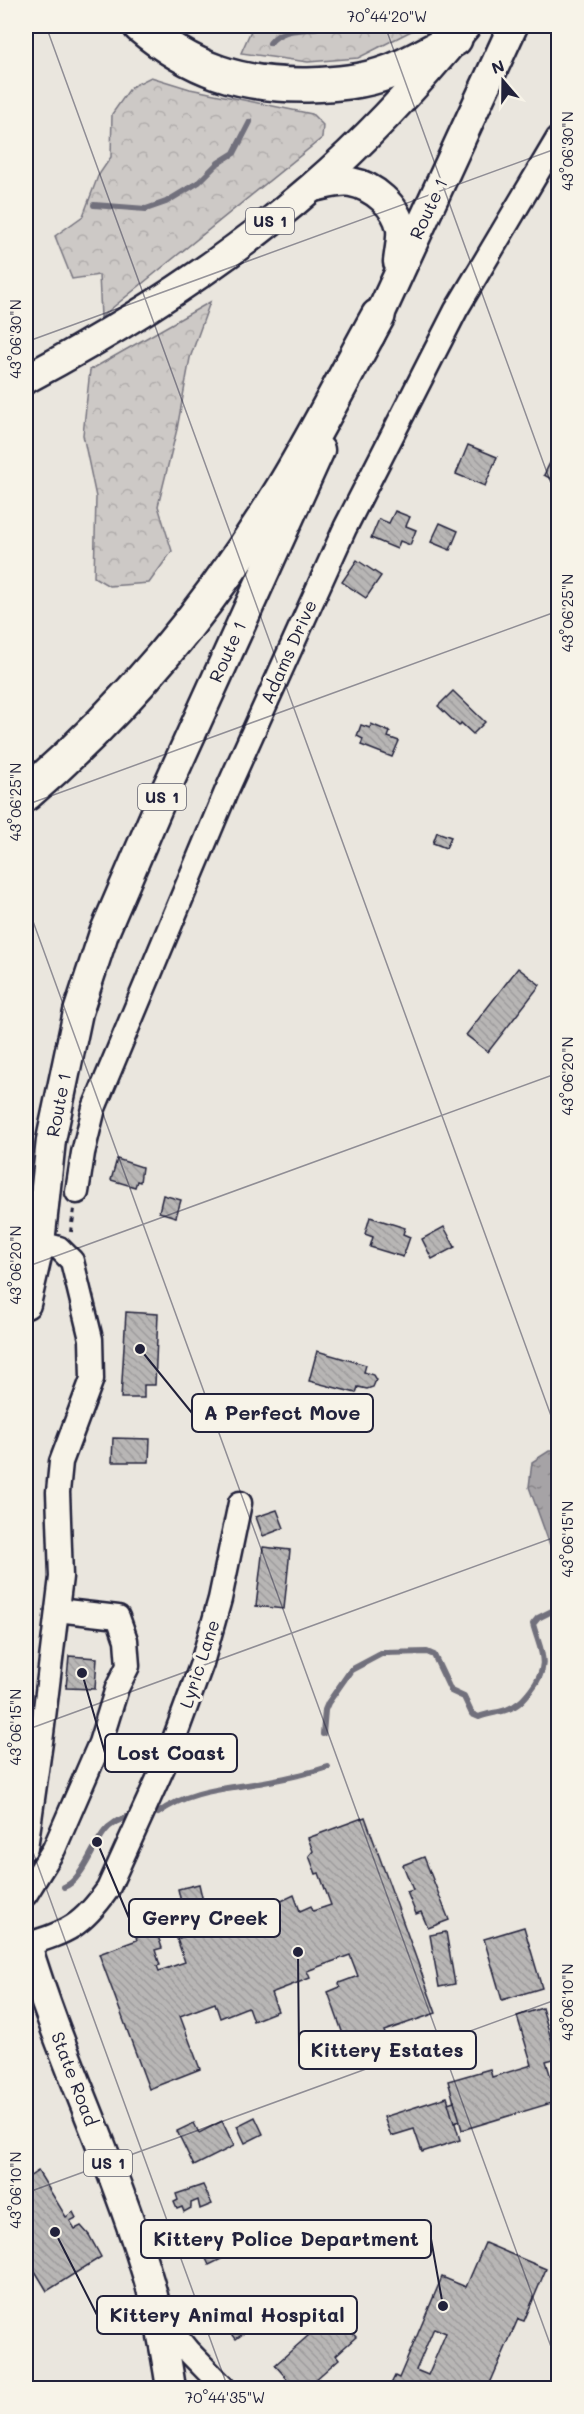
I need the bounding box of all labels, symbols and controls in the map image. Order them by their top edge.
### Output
text: 70°44'20"W [347,6,427,26]
north arrow [473,51,533,111]
text: N [488,54,507,78]
text: 43°06'30"N [557,111,577,191]
street label: Route 1 [403,174,453,243]
road number: US 1 [246,208,294,234]
text: 43°06'30"N [5,299,25,379]
text: 43°06'25"N [557,574,577,652]
street label: Adams Drive [254,596,322,707]
street label: Route 1 [203,617,251,686]
text: 43°06'25"N [5,763,25,841]
road number: US 1 [138,784,186,810]
text: 43°06'20"N [557,1037,577,1115]
street label: Route 1 [40,1071,76,1139]
text: 43°06'20"N [5,1226,25,1304]
callout: A Perfect Move [192,1394,373,1432]
text: A Perfect Move [204,1399,360,1425]
text: 43°06'15"N [557,1501,577,1577]
street label: Lyric Lane [173,1616,225,1711]
text: 43°06'15"N [5,1689,25,1765]
callout: Lost Coast [105,1734,237,1772]
text: Lost Coast [117,1739,225,1765]
callout: Gerry Creek [129,1899,280,1937]
text: Gerry Creek [142,1904,268,1930]
text: 43°06'10"N [557,1963,577,2041]
street label: State Road [46,2028,104,2129]
callout: Kittery Estates [299,2031,476,2069]
text: Kittery Estates [311,2036,463,2062]
road number: US 1 [84,2150,132,2176]
text: 43°06'10"N [5,2151,25,2229]
callout: Kittery Police Department [141,2220,431,2258]
text: Kittery Police Department [153,2225,419,2251]
callout: Kittery Animal Hospital [97,2296,357,2334]
text: Kittery Animal Hospital [109,2301,345,2327]
text: 70°44'35"W [185,2387,265,2407]

